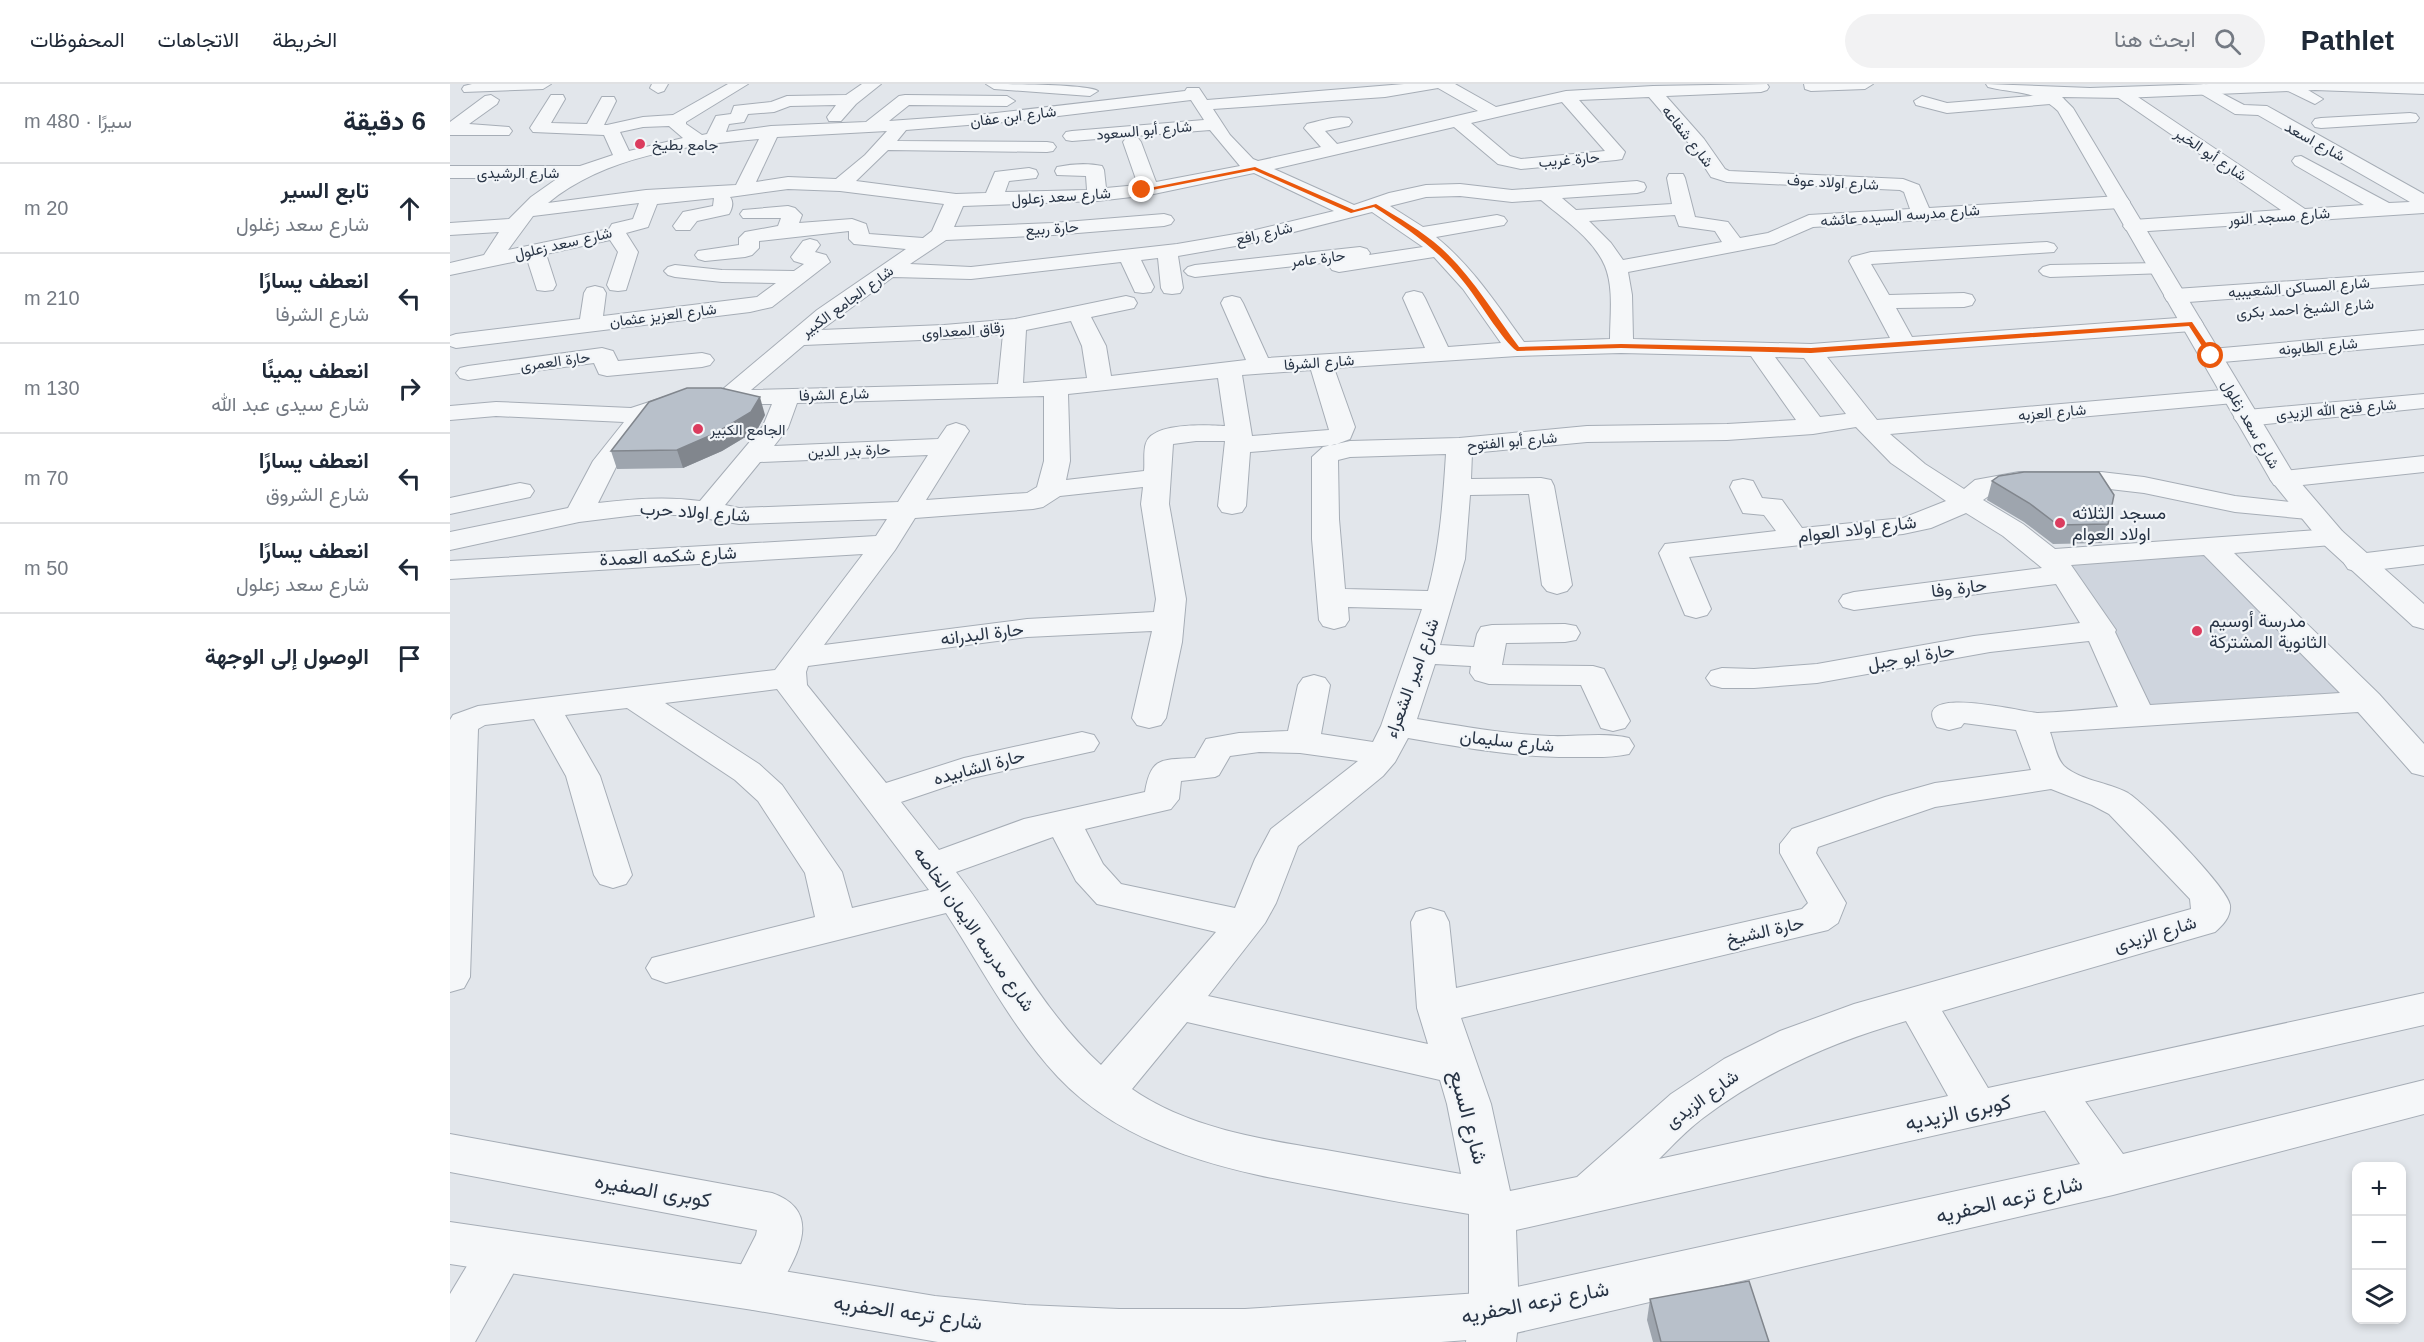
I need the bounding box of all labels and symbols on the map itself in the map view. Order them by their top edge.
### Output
street label: شارع ابن عفان [969,102,1058,133]
street label: شارع شفاعه [1656,102,1717,172]
street label: شارع أبو السعود [1095,117,1193,146]
street label: شارع اسعد [2280,118,2348,167]
street label: شارع أبو الخير [2169,123,2250,187]
place label: جامع بطيخ [652,136,718,156]
marker: جامع بطيخ [633,137,647,151]
street label: حارة غريب [1538,148,1600,171]
street label: شارع الرشيدى [477,164,559,184]
street label: شارع اولاد عوف [1787,171,1879,196]
route end [1128,176,1154,202]
street label: شارع سعد زعلول [1011,184,1112,211]
street label: شارع مدرسه السيده عائشه [1820,201,1981,232]
street label: شارع مسجد النور [2227,204,2331,231]
street label: حارة ربيع [1025,218,1080,241]
street label: شارع رافع [1234,218,1295,251]
street label: شارع سعد زعلول [513,223,614,265]
street label: حارة عامر [1289,246,1346,271]
street label: شارع الجامع الكبير [797,262,898,343]
street label: شارع المساكن الشعيبيه [2228,274,2371,303]
street label: شارع الشيخ احمد بكرى [2235,295,2375,324]
street label: شارع العزيز عثمان [609,300,718,333]
street label: زقاق المعداوى [921,319,1005,343]
street label: شارع الطابونه [2278,334,2359,361]
route start [2197,342,2223,368]
street label: حارة العمرى [519,348,591,376]
street label: شارع الشرفا [1283,351,1355,376]
street label: شارع سعد زغلول [2216,377,2283,473]
street label: شارع الشرفا [799,384,870,407]
street label: شارع فتح الله الزيدى [2275,395,2397,426]
street label: شارع العزبه [2017,401,2087,426]
place label: الجامع الكبير [709,421,786,441]
marker: الجامع الكبير [691,422,705,436]
street label: شارع أبو الفتوح [1466,429,1558,456]
street label: حارة بدر الدين [807,440,891,462]
street label: شارع اولاد حرب [639,498,751,528]
place label: مسجد الثلاثه اولاد العوام [2072,503,2166,546]
street label: شارع اولاد العوام [1796,512,1918,548]
marker: مسجد الثلاثه اولاد العوام [2053,516,2067,530]
street label: شارع شكمه العمدة [599,542,737,572]
street label: حارة وفا [1930,575,1988,602]
place label: مدرسة أوسيم الثانوية المشتركة [2209,611,2327,653]
street label: شارع امير الشعراء [1381,615,1445,741]
street label: حارة البدرانه [939,619,1025,650]
marker: مدرسة أوسيم الثانوية المشتركة [2190,624,2204,638]
street label: حارة ابو جبل [1866,640,1956,675]
street label: شارع سليمان [1459,726,1555,758]
street label: حارة الشابيده [931,745,1027,790]
street label: شارع مدرسه الايمان الخاصه [908,843,1039,1016]
street label: حارة الشيخ [1724,912,1806,952]
street label: شارع الزيدى [2111,912,2199,958]
street label: شارع الزيدى [1662,1066,1744,1134]
street label: شارع السبع [1442,1067,1493,1167]
street label: كوبرى الزيديه [1903,1090,2014,1136]
street label: كوبرى الصفيره [593,1168,713,1214]
street label: شارع ترعه الحفريه [1933,1171,2085,1230]
street label: شارع ترعه الحفريه [1459,1276,1611,1331]
street label: شارع ترعه الحفريه [832,1290,984,1337]

